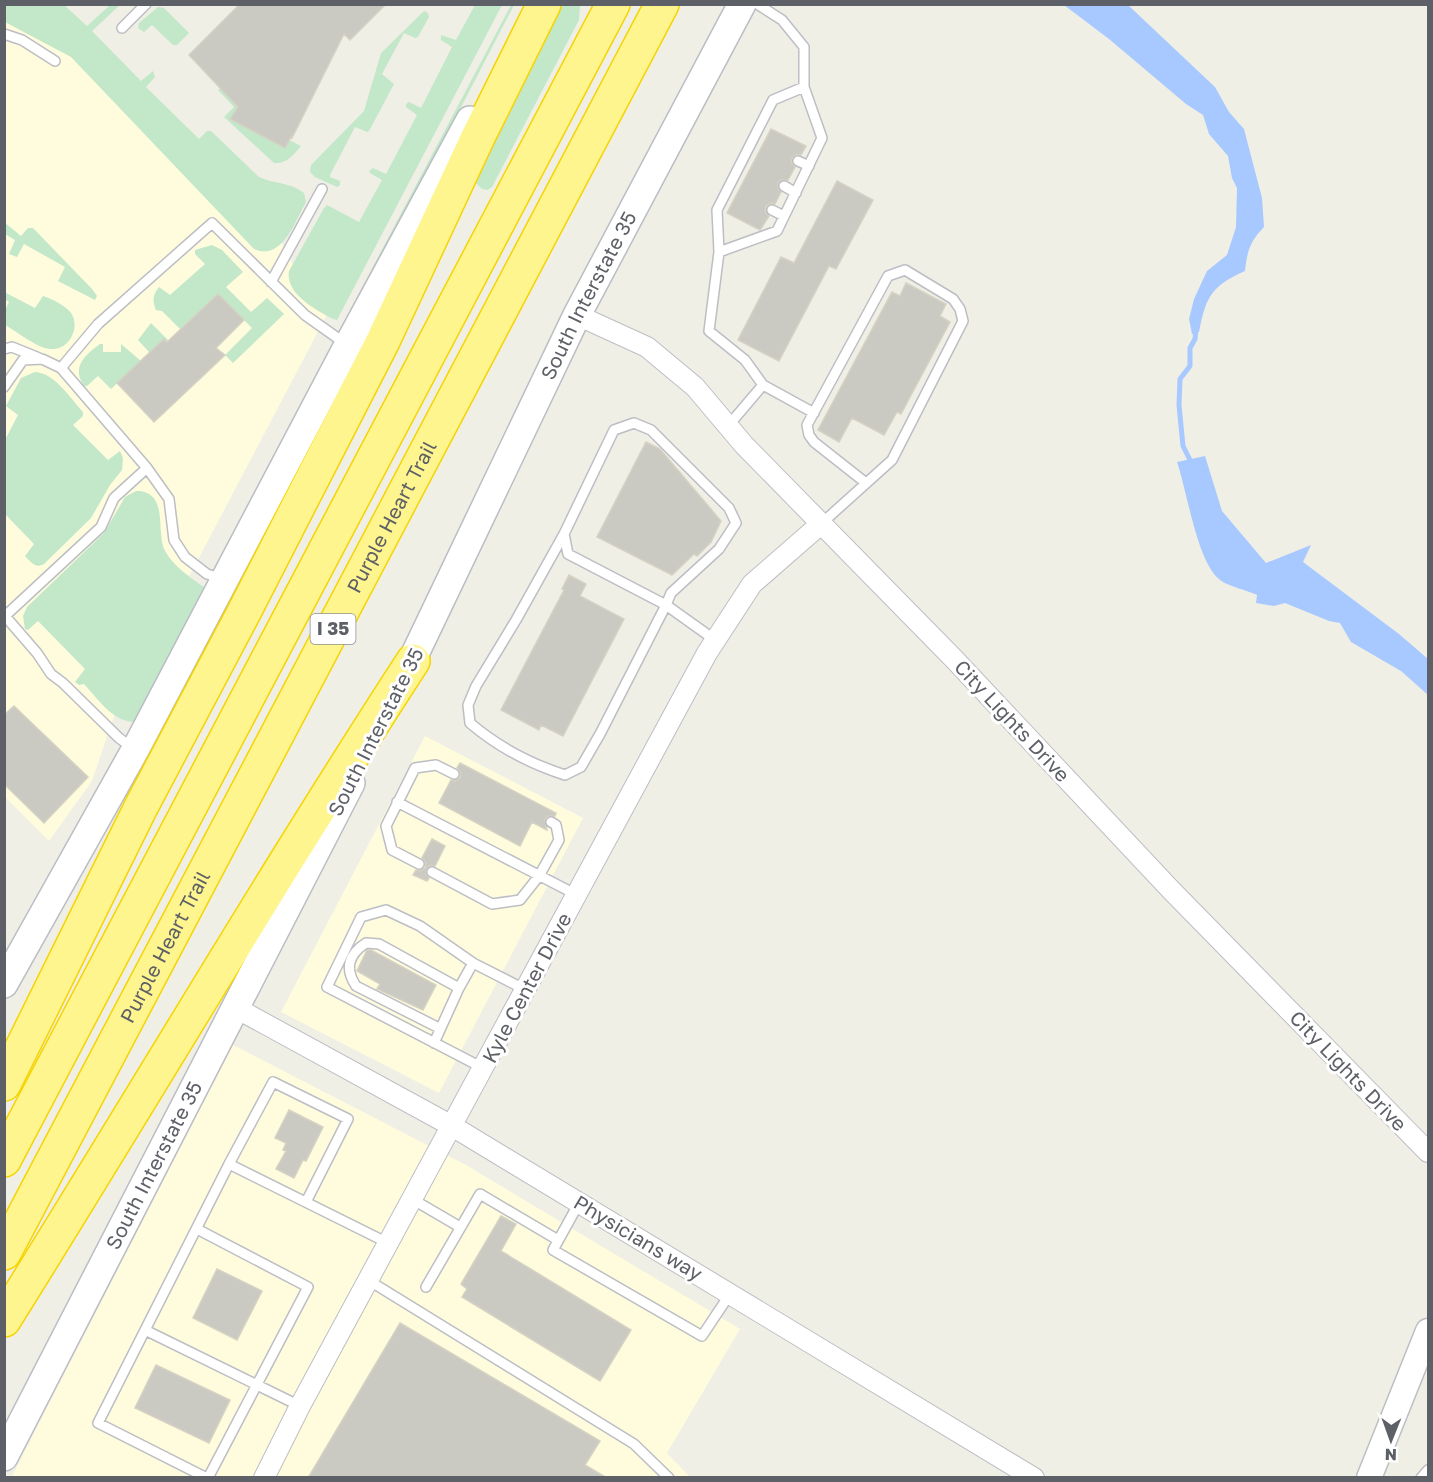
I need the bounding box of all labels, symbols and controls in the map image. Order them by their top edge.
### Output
street label: South Interstate 35 [535,207,641,383]
street label: Purple Heart Trail [341,436,441,597]
road number: I 35 [310,614,356,644]
street label: South Interstate 35 [322,643,428,820]
street label: City Lights Drive [950,654,1075,786]
street label: Purple Heart Trail [114,866,214,1027]
street label: Kyle Center Drive [476,908,576,1067]
street label: City Lights Drive [1285,1005,1412,1135]
street label: South Interstate 35 [100,1077,206,1253]
street label: Physicians way [570,1189,707,1285]
north arrow [1361,1410,1421,1470]
text: N [1384,1445,1397,1465]

